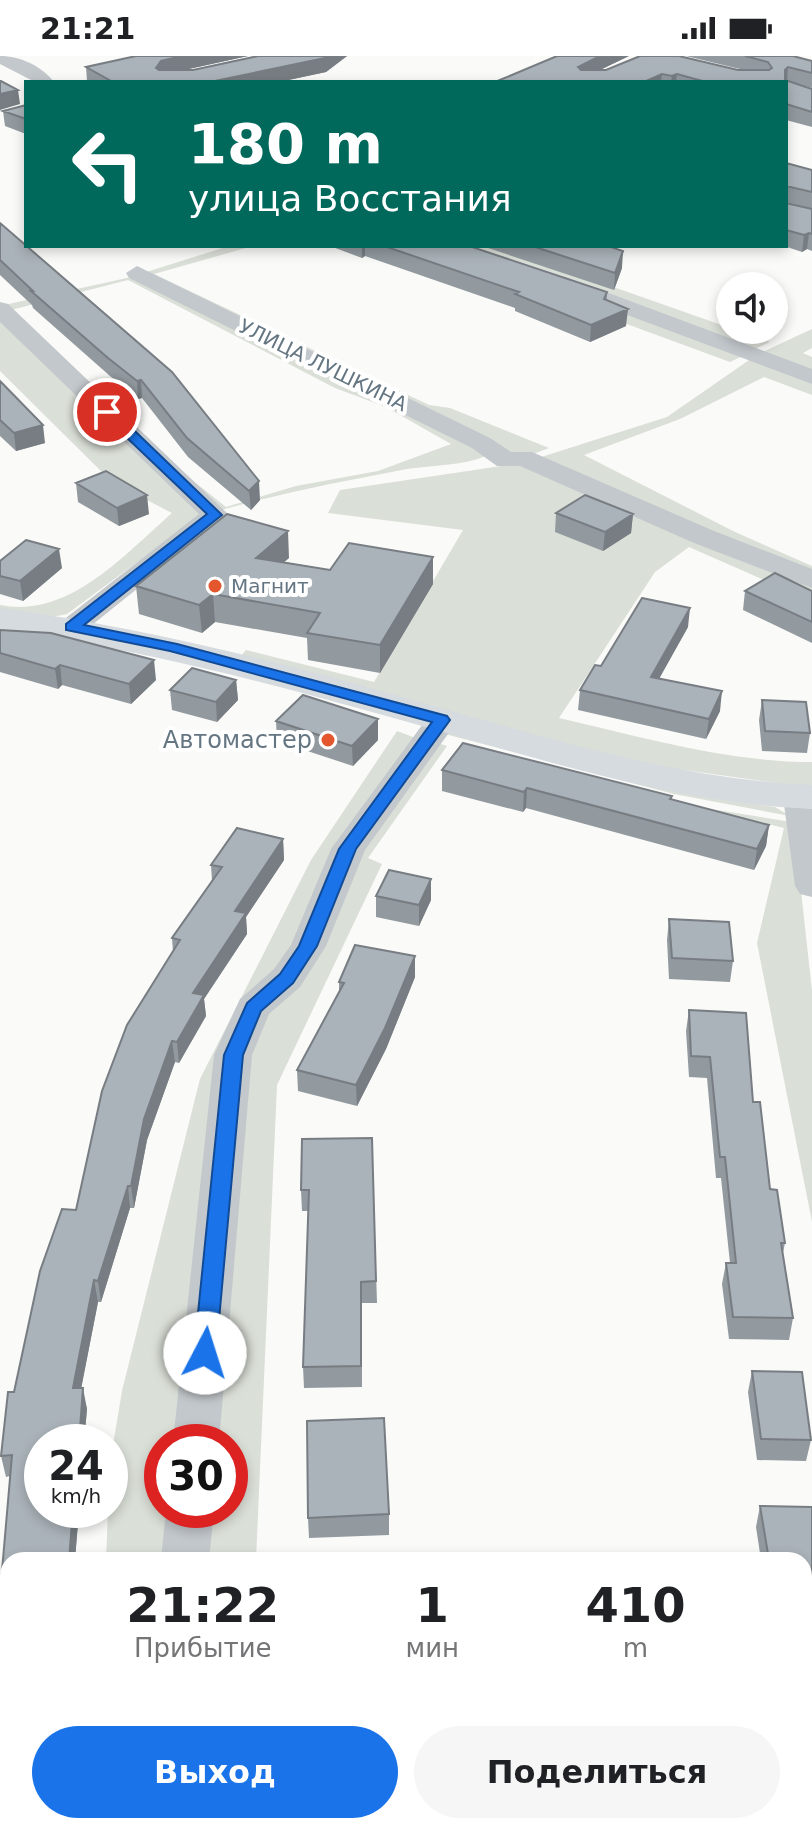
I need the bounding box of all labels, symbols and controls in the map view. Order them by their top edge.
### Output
text: 21:21 [40,11,136,46]
text: 180 m [188,111,383,176]
icon: left [56,112,160,216]
text: улица Восстания [188,178,512,219]
map controls [716,272,788,344]
button: sound [716,272,788,344]
street label: УЛИЦА ЛУШКИНА [235,314,411,416]
pin [73,378,141,446]
icon: arrive [85,390,129,434]
place label: Магнит [231,574,309,598]
marker: Магнит [206,577,224,595]
place label: Автомастер [163,726,312,754]
marker: Автомастер [319,731,337,749]
position arrow [163,1311,247,1395]
speed limit sign: 30 [144,1424,248,1528]
text: 24 [48,1443,104,1489]
text: km/h [51,1484,101,1508]
text: 21:22 [126,1577,279,1633]
text: 1 [416,1577,449,1633]
text: 410 [585,1577,686,1633]
text: Прибытие [134,1633,272,1663]
text: мин [406,1633,459,1663]
text: m [623,1633,648,1663]
button: Выход [32,1726,398,1818]
button: Поделиться [414,1726,780,1818]

